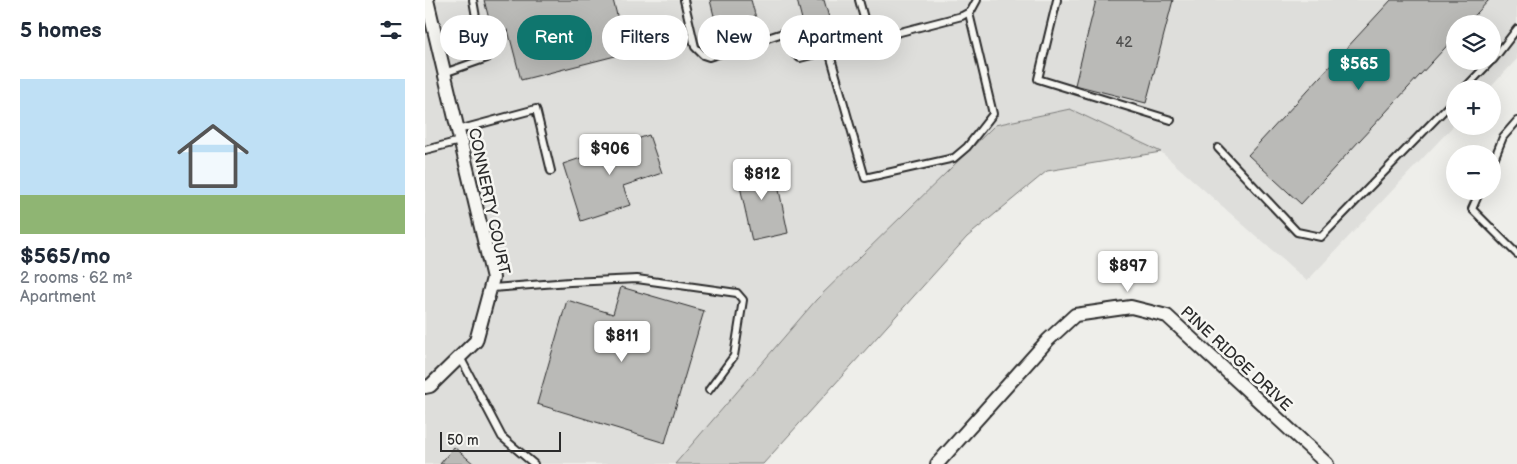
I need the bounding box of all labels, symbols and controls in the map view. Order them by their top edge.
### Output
chip: Buy [440,15,507,60]
chip: Rent [517,15,592,60]
chip: Filters [602,15,688,60]
chip: New [698,15,770,60]
chip: Apartment [780,15,901,60]
map controls [1446,15,1501,200]
button: layers [1446,15,1501,70]
icon: filters [377,16,405,44]
text: 5 homes [20,18,102,43]
house number: 42 [1116,34,1133,51]
pin: $565 [1329,48,1389,91]
text: $565 [1340,55,1378,74]
button: + [1446,80,1501,135]
icon: home [168,111,258,201]
street label: CONNERTY COURT [464,126,513,277]
pin: $906 [580,134,640,176]
text: $906 [590,140,630,159]
button: − [1446,145,1501,200]
pin: $812 [732,158,792,201]
text: $812 [744,165,780,184]
text: $565/mo [20,244,111,269]
pin: $897 [1098,250,1158,293]
text: $897 [1109,257,1147,276]
text: 2 rooms · 62 m² [20,269,133,288]
text: Apartment [20,288,96,307]
street label: PINE RIDGE DRIVE [1176,303,1296,416]
pin: $811 [592,320,652,363]
text: $811 [605,327,639,346]
scale bar [440,429,561,452]
text: 50 m [447,432,479,449]

